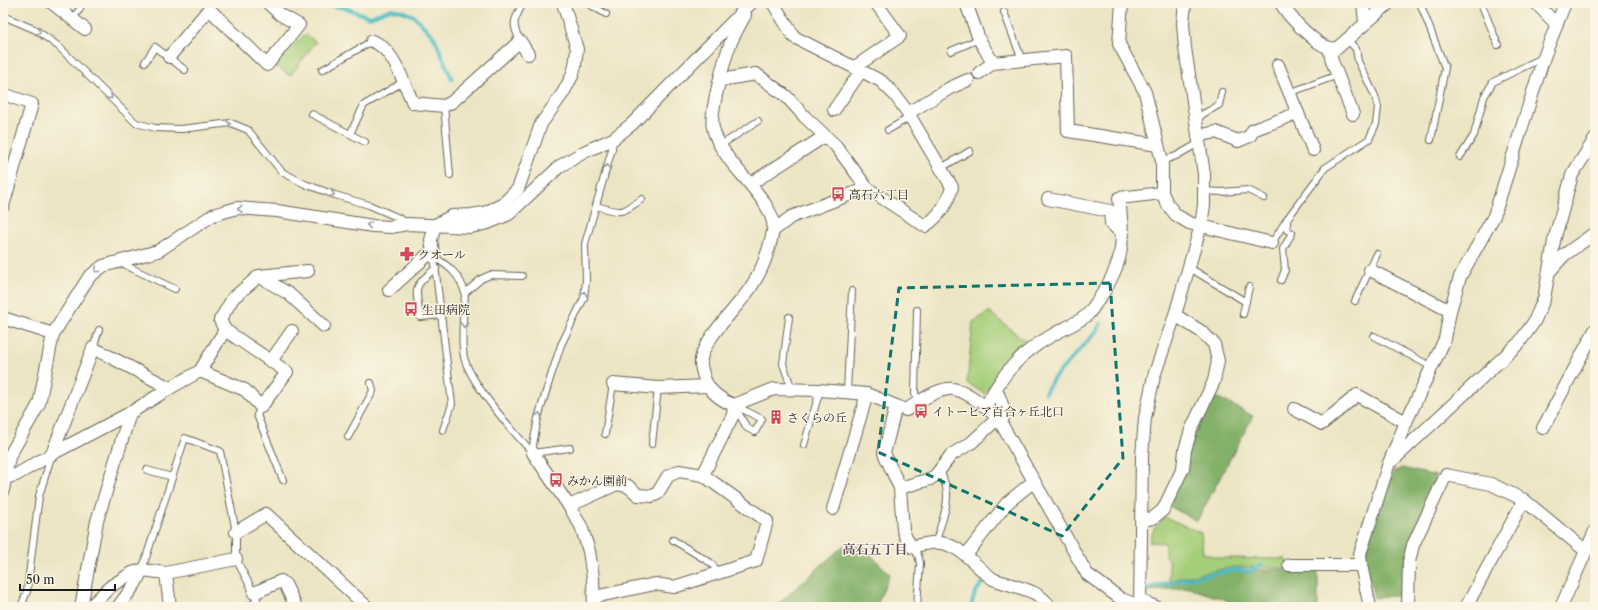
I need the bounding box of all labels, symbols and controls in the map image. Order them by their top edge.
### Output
one-way arrow [34,27,41,35]
one-way arrow [105,92,113,100]
one-way arrow [225,120,231,128]
one-way arrow [602,164,611,171]
bus stop icon: 高石六丁目 [830,186,846,202]
place label: 高石六丁目 [849,187,909,202]
one-way arrow [328,189,335,198]
one-way arrow [237,205,243,213]
one-way arrow [366,221,372,230]
pharmacy icon: クオール [399,246,415,262]
place label: クオール [418,247,466,262]
one-way arrow [95,266,102,273]
one-way arrow [579,291,588,297]
bus stop icon: 生田病院 [403,301,419,317]
place label: 生田病院 [422,302,470,317]
one-way arrow [459,322,468,328]
bus stop icon: イトーピア百合ヶ丘北口 [913,403,929,419]
place label: イトーピア百合ヶ丘北口 [932,404,1064,419]
building icon: さくらの丘 [768,409,784,425]
place label: さくらの丘 [787,410,847,425]
one-way arrow [534,412,543,419]
bus stop icon: みかん園前 [548,472,564,488]
place label: みかん園前 [567,473,627,488]
district label: 高石五丁目 [842,541,908,557]
scale bar [20,566,115,592]
text: 50 m [26,572,55,587]

